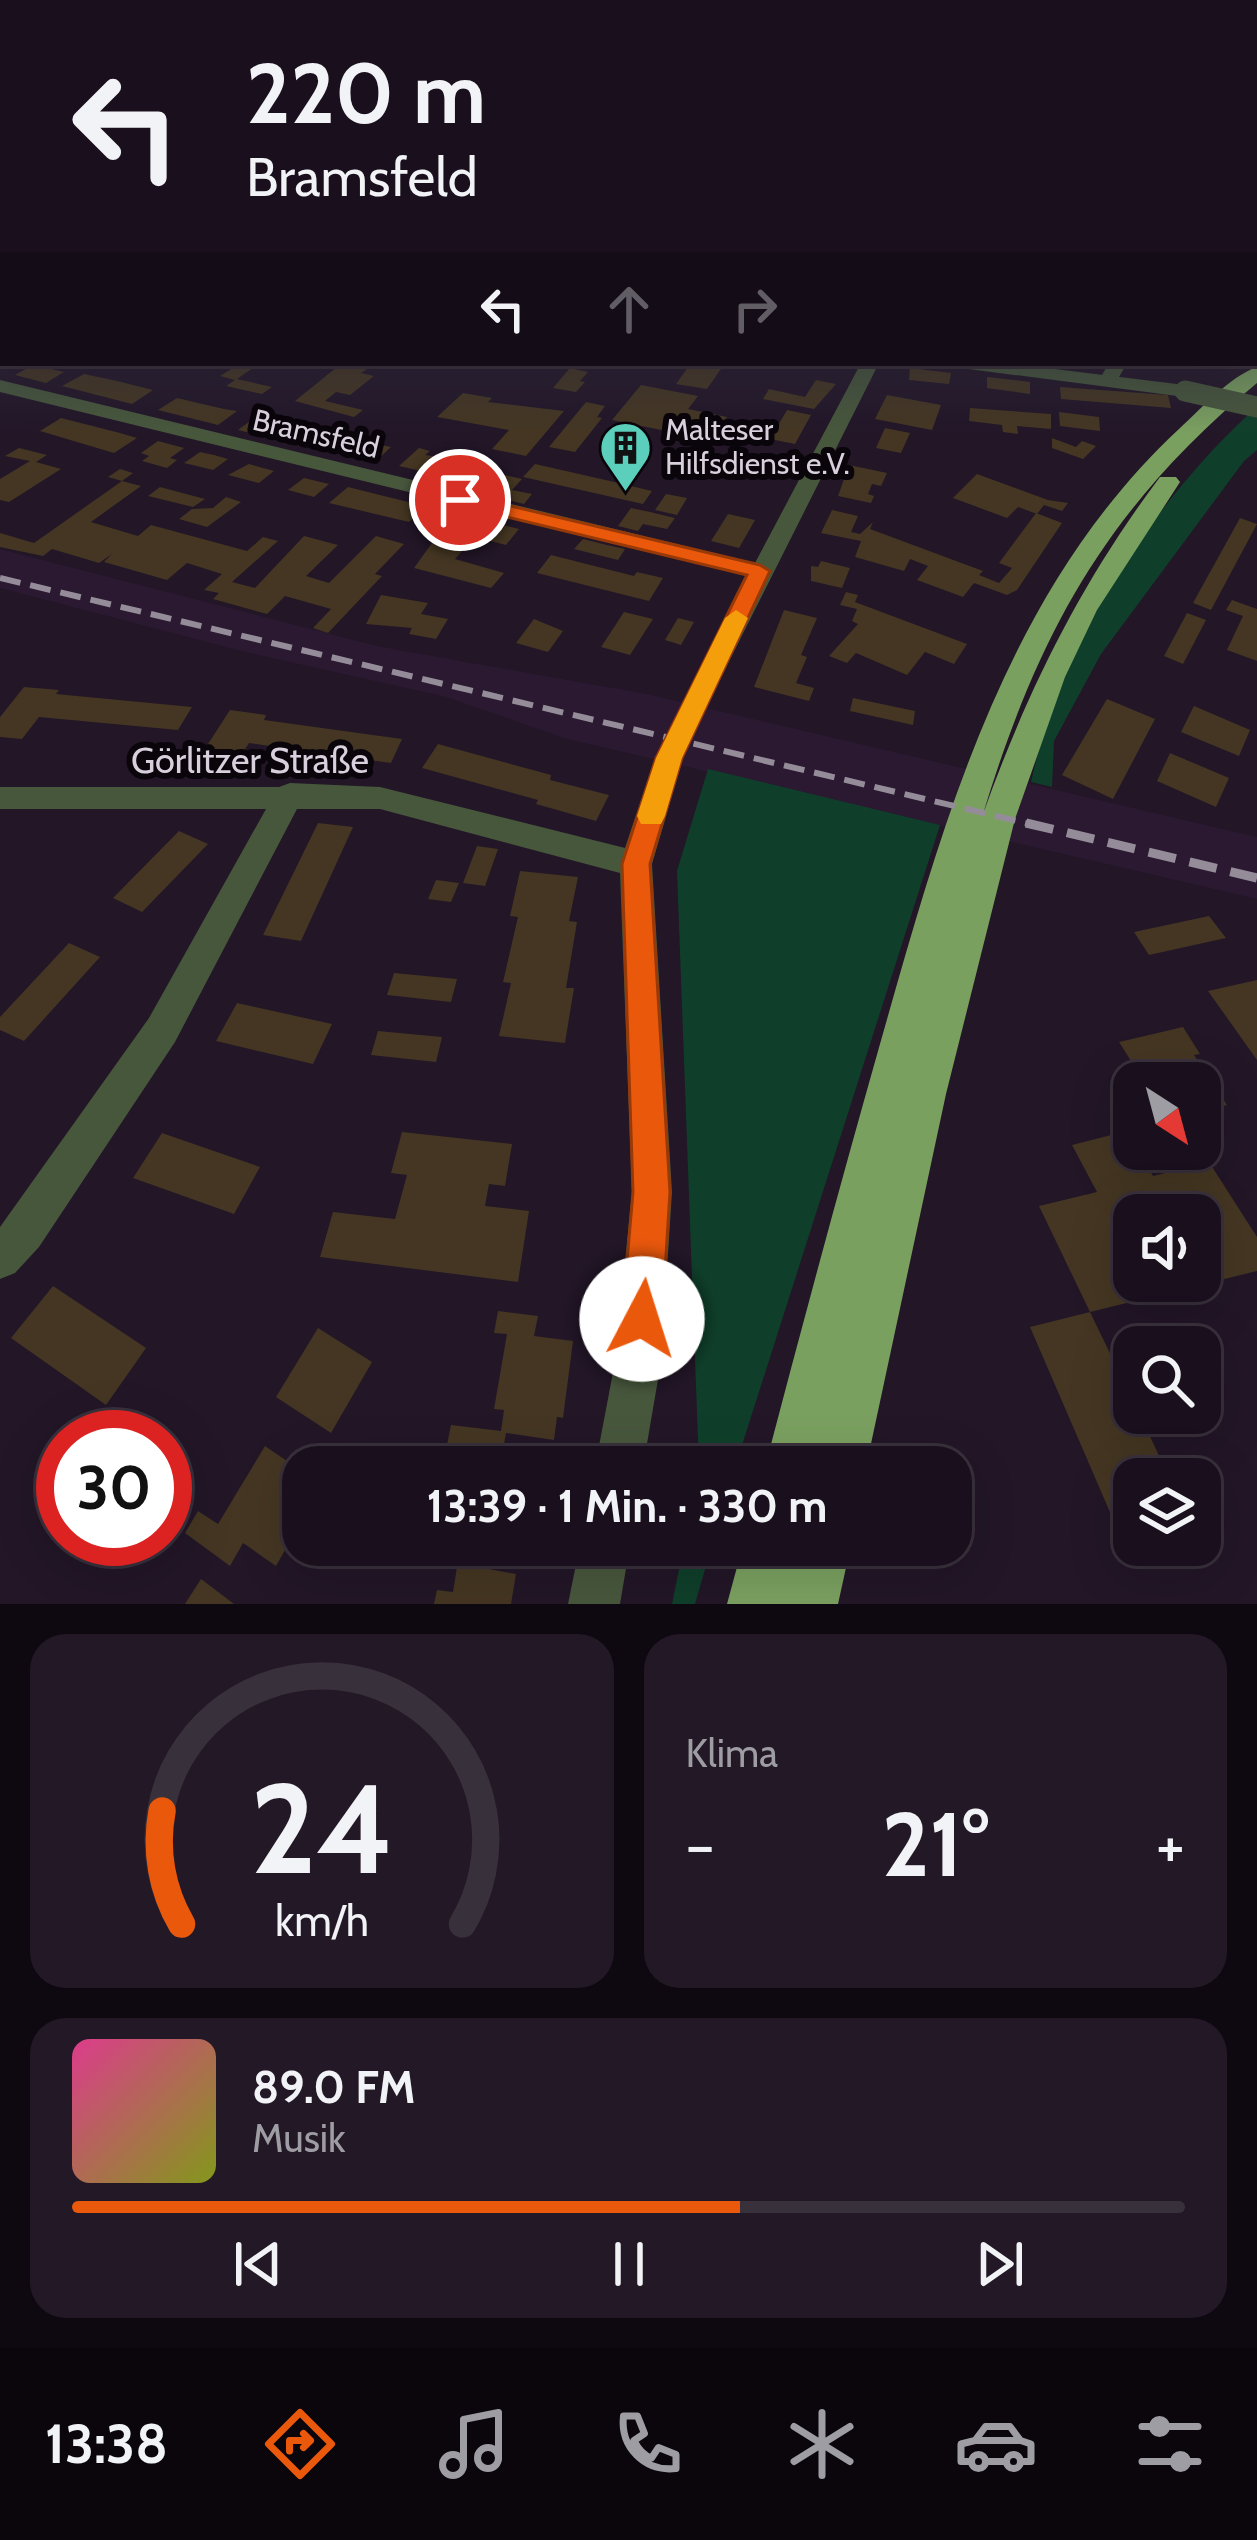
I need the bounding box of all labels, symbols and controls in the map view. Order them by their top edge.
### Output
text: 220 m [246,42,486,144]
icon: left [48,48,204,204]
text: Bramsfeld [246,144,478,210]
icon: left [470,276,536,342]
icon: ahead [596,276,662,342]
icon: right [722,276,788,342]
street label: Bramsfeld [249,401,383,466]
place label: Malteser Hilfsdienst e.V. [665,411,850,482]
building icon: Malteser Hilfsdienst e.V. [598,419,654,493]
pin [409,449,511,551]
icon: arrive [427,467,493,533]
street label: Görlitzer Straße [131,738,369,782]
north arrow [1113,1062,1221,1170]
map controls [1113,1062,1221,1566]
button: sound [1113,1194,1221,1302]
position arrow [579,1256,705,1382]
button: search [1113,1326,1221,1434]
speed limit sign: 30 [36,1410,192,1566]
button: layers [1113,1458,1221,1566]
text: 13:39 · 1 Min. · 330 m [427,1479,827,1533]
text: Klima [686,1729,778,1777]
text: 24 [250,1753,394,1904]
text: 21° [882,1789,989,1899]
text: − [686,1804,715,1885]
text: + [1156,1804,1185,1885]
text: km/h [275,1895,369,1947]
text: 89.0 FM [252,2060,416,2114]
text: Musik [252,2114,346,2162]
icon: previous [225,2231,291,2297]
icon: pause [596,2231,662,2297]
icon: next [967,2231,1033,2297]
icon: directions [258,2402,342,2486]
icon: music [432,2402,516,2486]
icon: phone [606,2402,690,2486]
icon: climate [780,2402,864,2486]
icon: car [954,2402,1038,2486]
icon: filters [1128,2402,1212,2486]
text: 13:38 [45,2411,168,2477]

